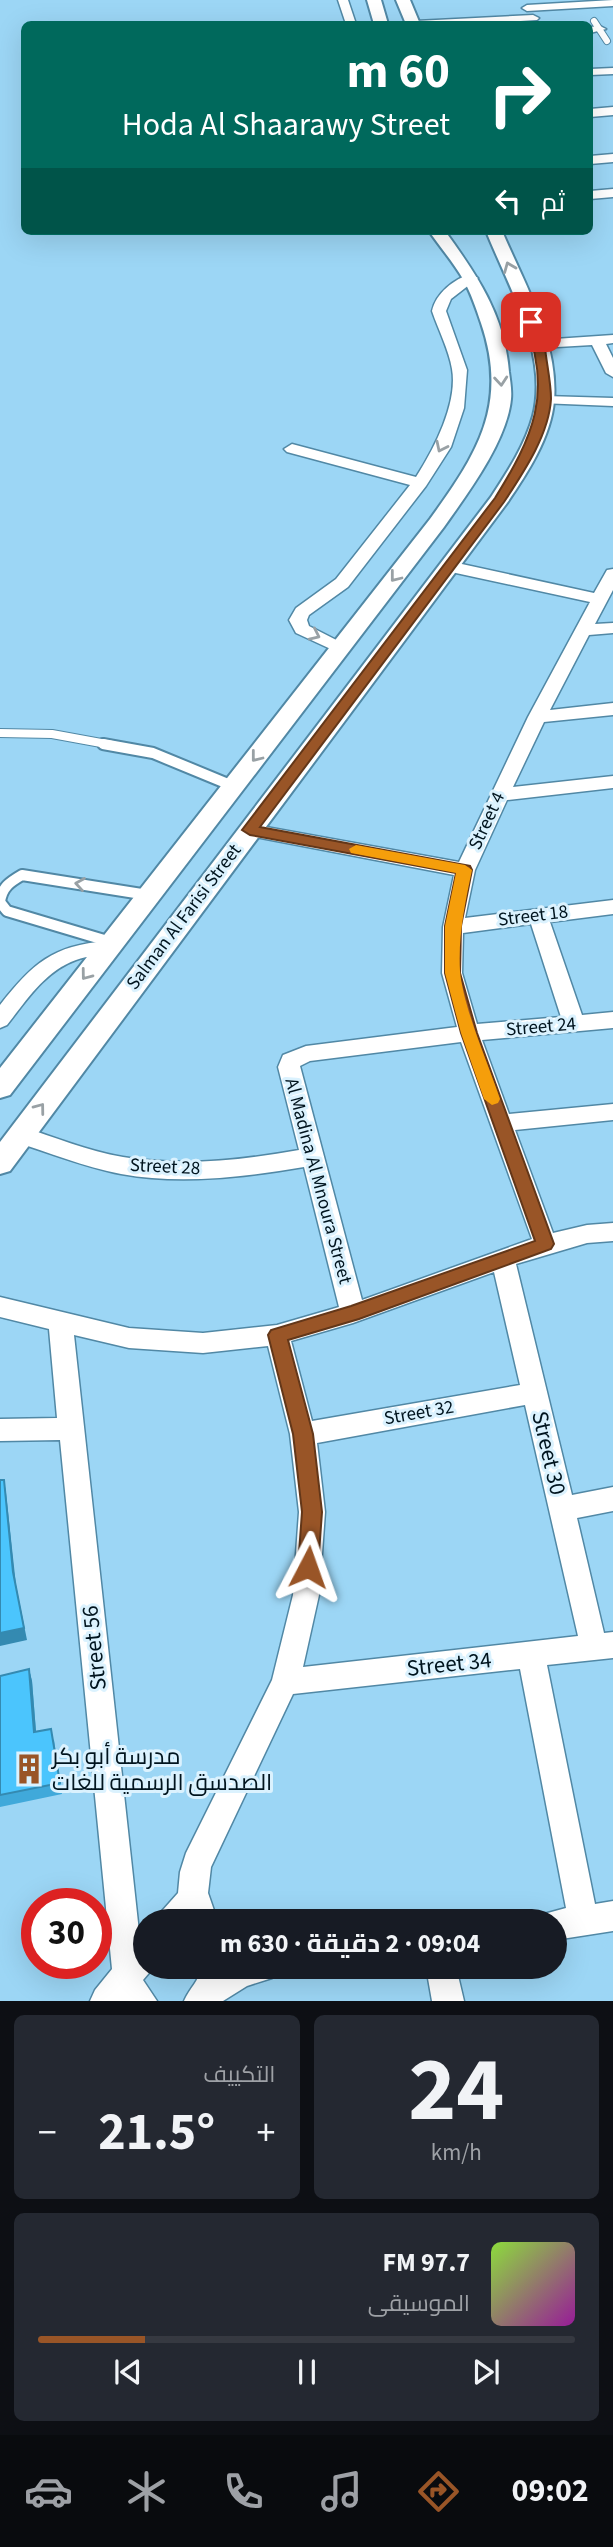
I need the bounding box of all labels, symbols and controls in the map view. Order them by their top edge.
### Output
text: 60 m [346,37,450,107]
icon: right [474,49,565,140]
text: Hoda Al Shaarawy Street [122,102,450,148]
icon: left [489,182,527,220]
text: ثم [541,184,565,221]
one-way arrow [503,262,517,274]
pin [501,292,561,352]
icon: arrive [512,303,550,341]
one-way arrow [493,375,508,386]
one-way arrow [436,439,450,452]
one-way arrow [391,569,404,582]
one-way arrow [308,627,320,641]
one-way arrow [251,749,264,761]
street label: Street 4 [462,788,512,854]
street label: Salman Al Farisi Street [120,838,248,996]
one-way arrow [74,877,86,892]
street label: Street 18 [496,898,570,934]
one-way arrow [82,967,95,980]
street label: Street 24 [505,1010,577,1044]
street label: Al Madina Al Mnoura Street [277,1075,359,1288]
one-way arrow [32,1103,45,1116]
street label: Street 28 [129,1152,201,1182]
street label: Street 32 [382,1394,456,1432]
street label: Street 30 [523,1408,575,1498]
position arrow [271,1530,345,1604]
street label: Street 56 [73,1604,115,1692]
street label: Street 34 [405,1643,493,1685]
place label: مدرسة أبو بكر الصدسق الرسمية للغات [50,1740,272,1799]
building icon: مدرسة أبو بكر الصدسق الرسمية للغات [12,1752,46,1786]
speed limit sign: 30 [21,1888,112,1979]
text: 09:04 · 2 دقيقة · 630 m [220,1925,480,1962]
text: 24 [408,2026,504,2155]
text: التكييف [203,2058,276,2091]
text: 21.5° [98,2096,215,2170]
text: − [38,2106,57,2160]
text: + [257,2106,275,2160]
text: km/h [431,2136,482,2169]
text: 97.7 FM [382,2244,470,2281]
text: الموسيقى [368,2287,470,2320]
icon: previous [109,2353,147,2391]
icon: pause [288,2353,326,2391]
icon: next [467,2353,505,2391]
icon: car [24,2467,73,2516]
icon: climate [122,2467,171,2516]
icon: phone [219,2467,268,2516]
icon: music [317,2467,366,2516]
icon: directions [414,2467,463,2516]
text: 09:02 [512,2468,589,2514]

